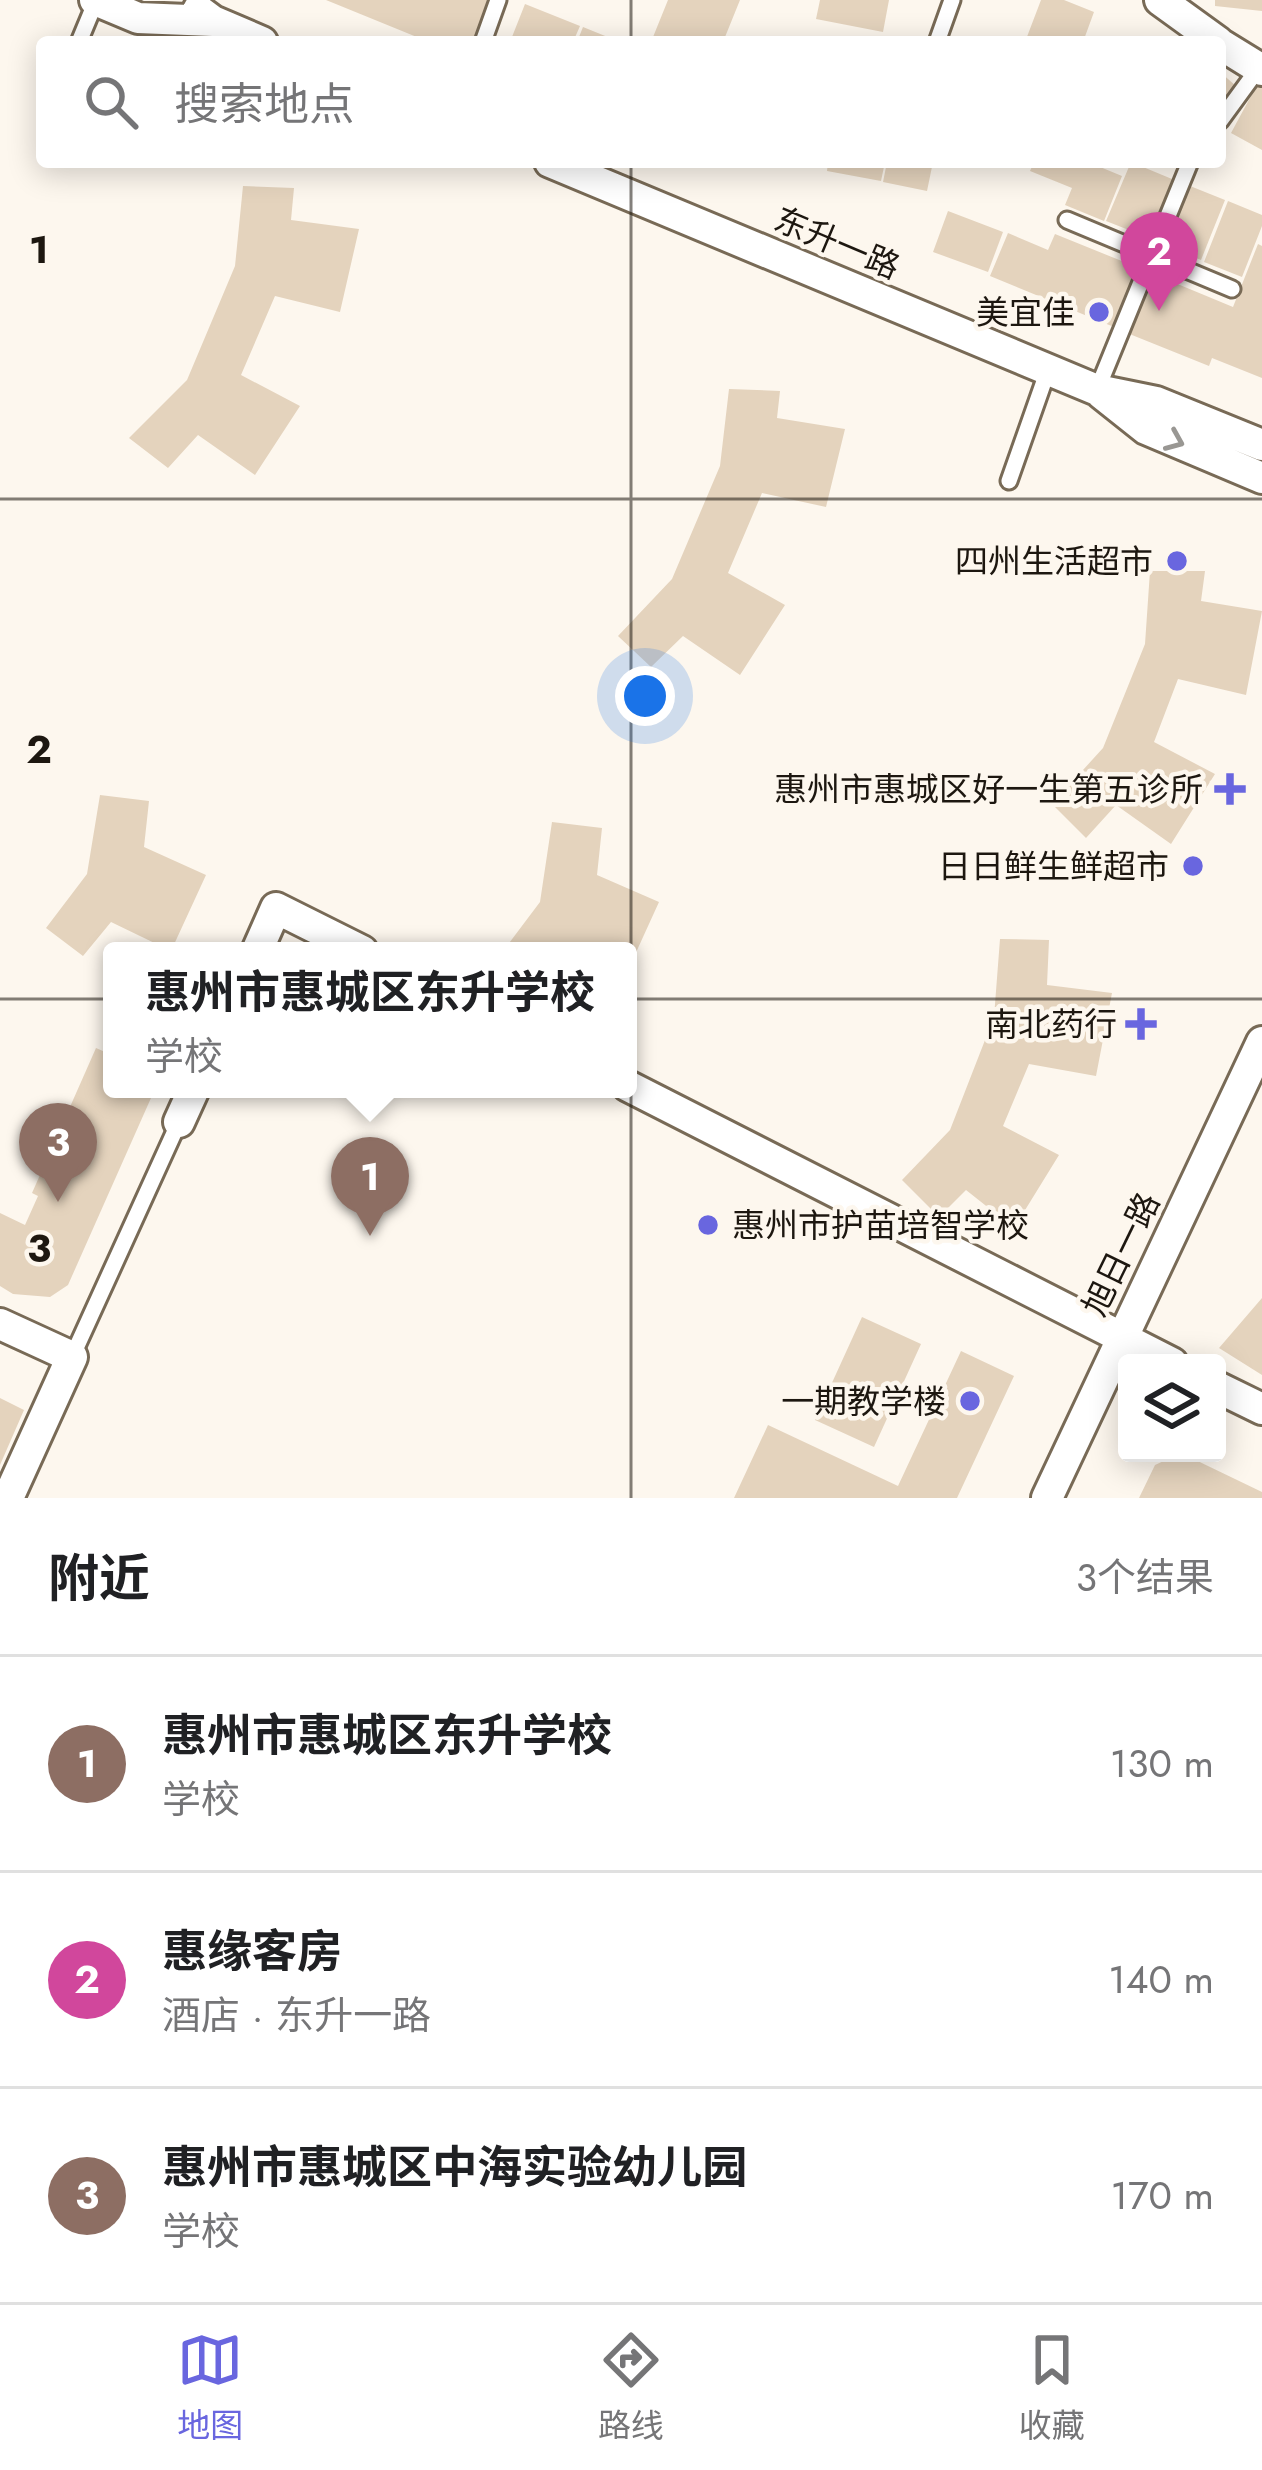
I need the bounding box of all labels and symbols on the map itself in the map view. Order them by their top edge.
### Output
street label: 东升一路 [767,196,907,290]
pin: 2 [1120,212,1198,311]
text: 1 [29,221,49,278]
place label: 美宜佳 [976,289,1075,336]
marker: 美宜佳 [1086,299,1112,325]
one-way arrow [1164,427,1185,451]
place label: 四州生活超市 [955,538,1153,585]
marker: 四州生活超市 [1164,548,1190,574]
your location [615,666,675,726]
text: 2 [26,721,52,778]
place label: 惠州市惠城区好一生第五诊所 [774,766,1203,813]
marker: 惠州市惠城区好一生第五诊所 [1214,773,1246,805]
place label: 日日鲜生鲜超市 [938,843,1169,890]
marker: 日日鲜生鲜超市 [1180,853,1206,879]
place label: 南北药行 [985,1001,1117,1048]
marker: 南北药行 [1128,1011,1154,1037]
pin: 3 [19,1103,97,1202]
pin: 1 [331,1137,409,1236]
street label: 旭日一路 [1071,1184,1171,1324]
place label: 惠州市护苗培智学校 [732,1202,1029,1249]
marker: 惠州市护苗培智学校 [695,1212,721,1238]
text: 3 [27,1220,51,1277]
place label: 一期教学楼 [781,1378,946,1425]
marker: 一期教学楼 [957,1388,983,1414]

